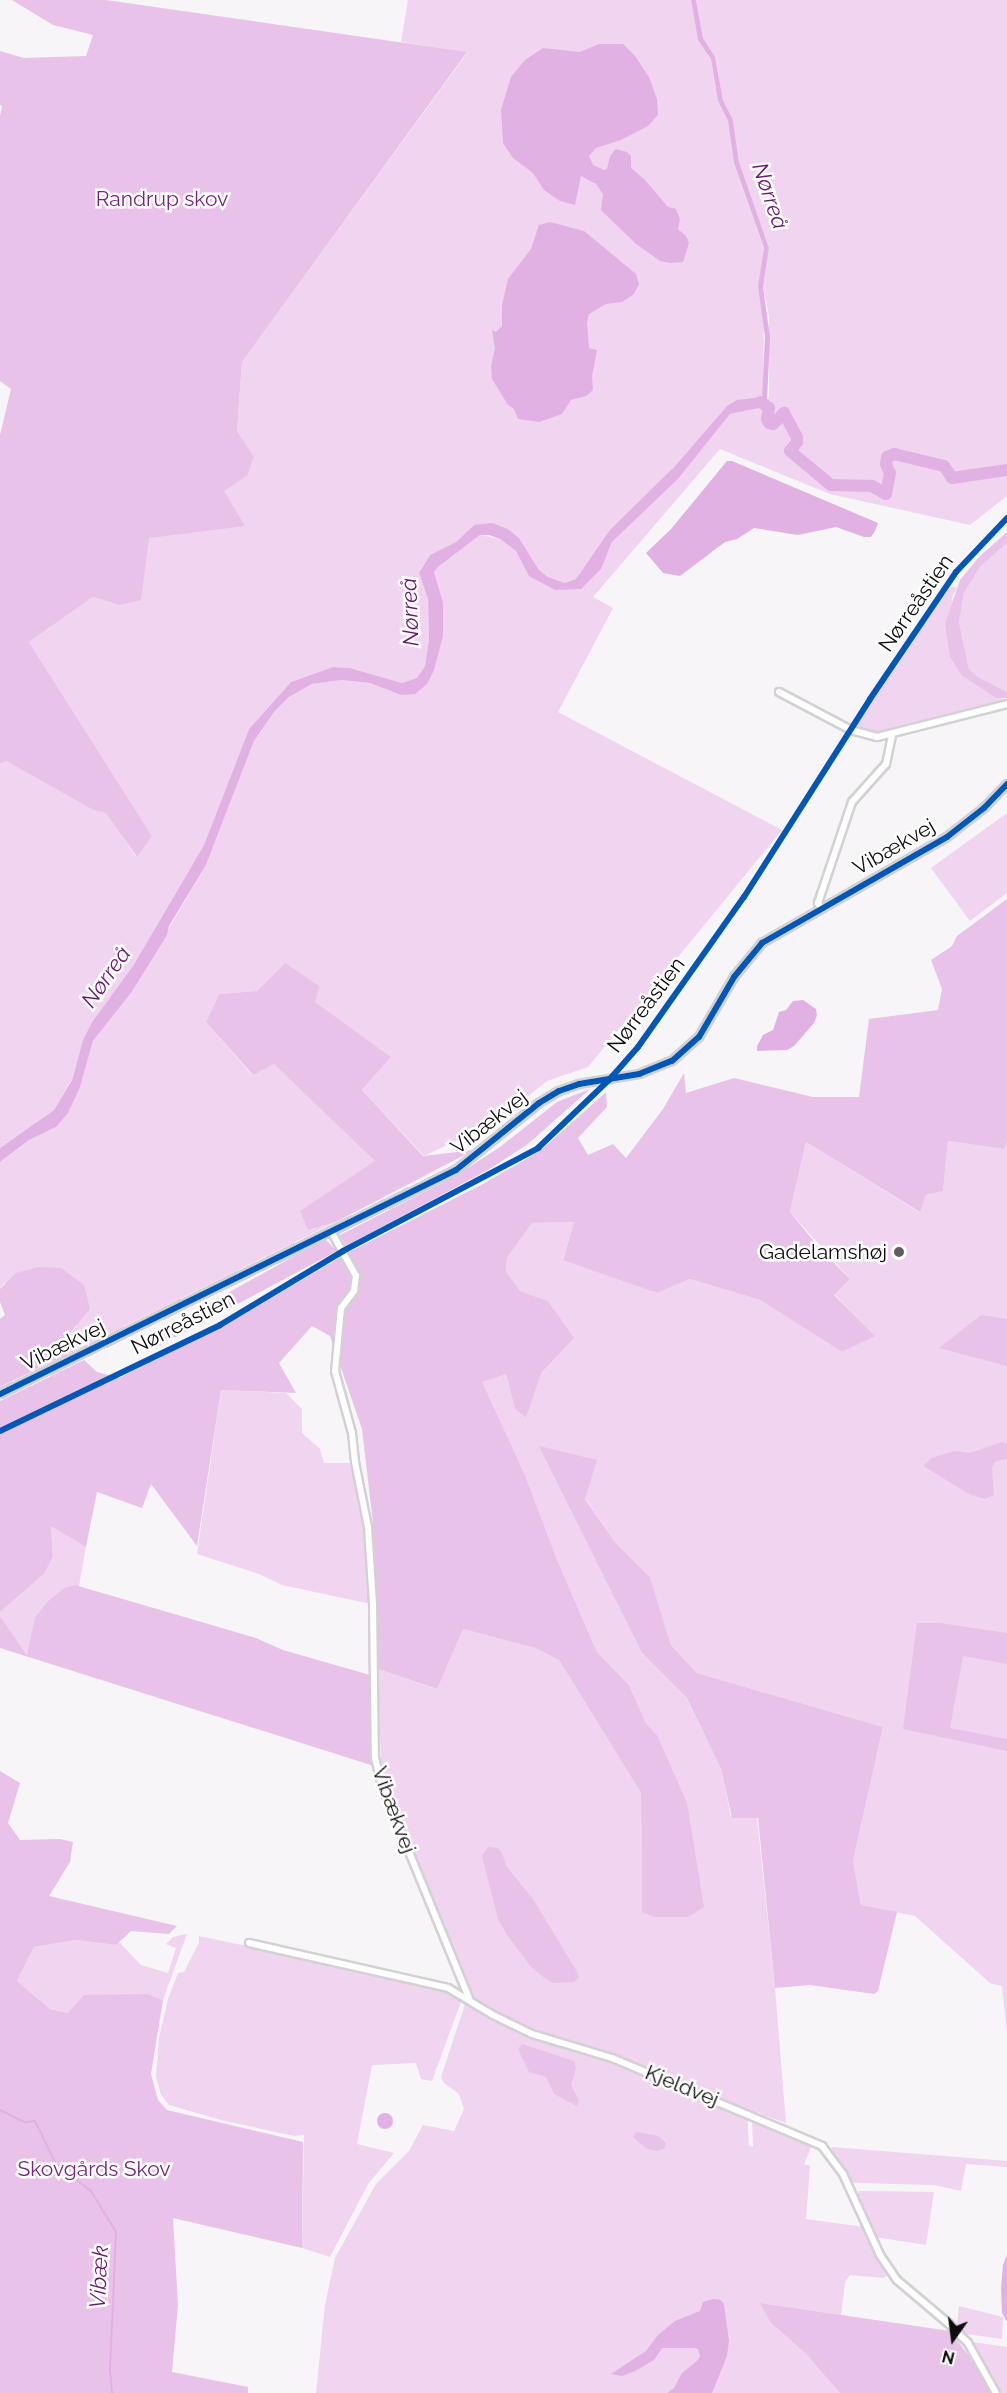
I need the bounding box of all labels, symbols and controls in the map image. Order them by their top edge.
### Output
water label: Nørreå [746,159,794,233]
park label: Randrup skov [96,186,228,212]
street label: Nørreåstien [873,549,959,657]
water label: Nørreå [396,577,424,647]
street label: Vibækvej [849,813,939,881]
water label: Nørreå [76,941,136,1013]
street label: Nørreåstien [602,952,690,1058]
street label: Vibækvej [446,1084,532,1160]
place label: Gadelamshøj [759,1239,887,1265]
marker: Gadelamshøj [892,1245,906,1259]
street label: Nørreåstien [127,1286,239,1360]
street label: Vibækvej [17,1314,109,1376]
street label: Vibækvej [367,1763,421,1857]
street label: Kjeldvej [641,2060,723,2112]
park label: Skovgårds Skov [18,2156,170,2182]
water label: Vibæk [84,2245,114,2309]
north arrow [923,2309,983,2369]
text: N [940,2346,957,2368]

